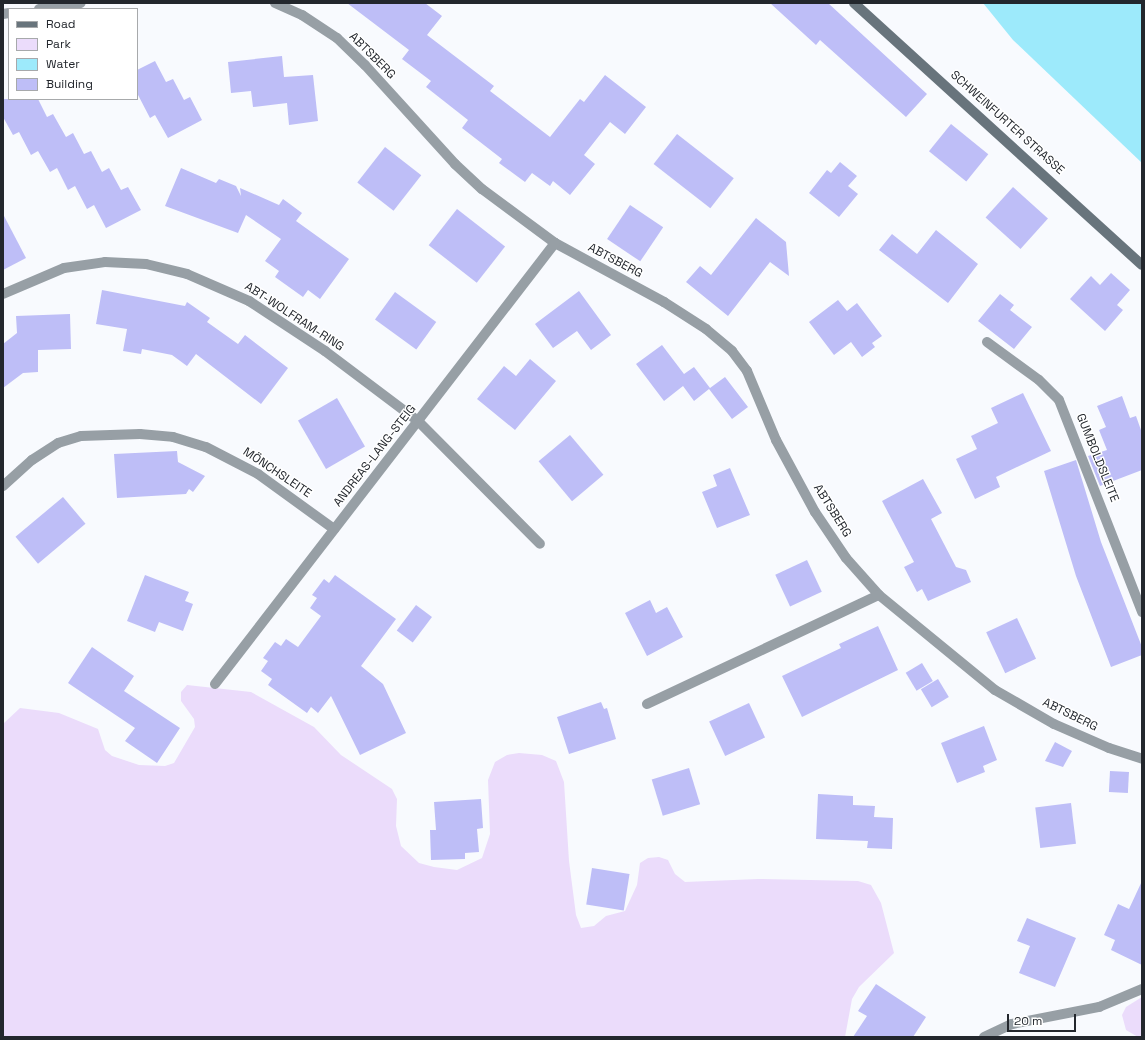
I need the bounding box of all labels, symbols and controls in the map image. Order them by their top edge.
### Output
legend [8,8,138,100]
text: Road [46,16,75,32]
street label: ABTSBERG [346,30,398,82]
text: Park [46,36,71,52]
text: Water [46,56,80,72]
street label: SCHWEINFURTER STRASSE [947,68,1067,178]
text: Building [46,76,93,92]
street label: ABTSBERG [585,241,645,281]
street label: ABT-WOLFRAM-RING [242,280,346,354]
street label: ANDREAS-LANG-STEIG [331,402,419,510]
street label: GUMBOLDSLEITE [1073,412,1121,504]
street label: MÖNCHSLEITE [240,445,314,501]
street label: ABTSBERG [810,482,854,540]
street label: ABTSBERG [1040,695,1100,735]
scale bar [1009,1006,1078,1032]
text: 20 m [1014,1013,1042,1029]

